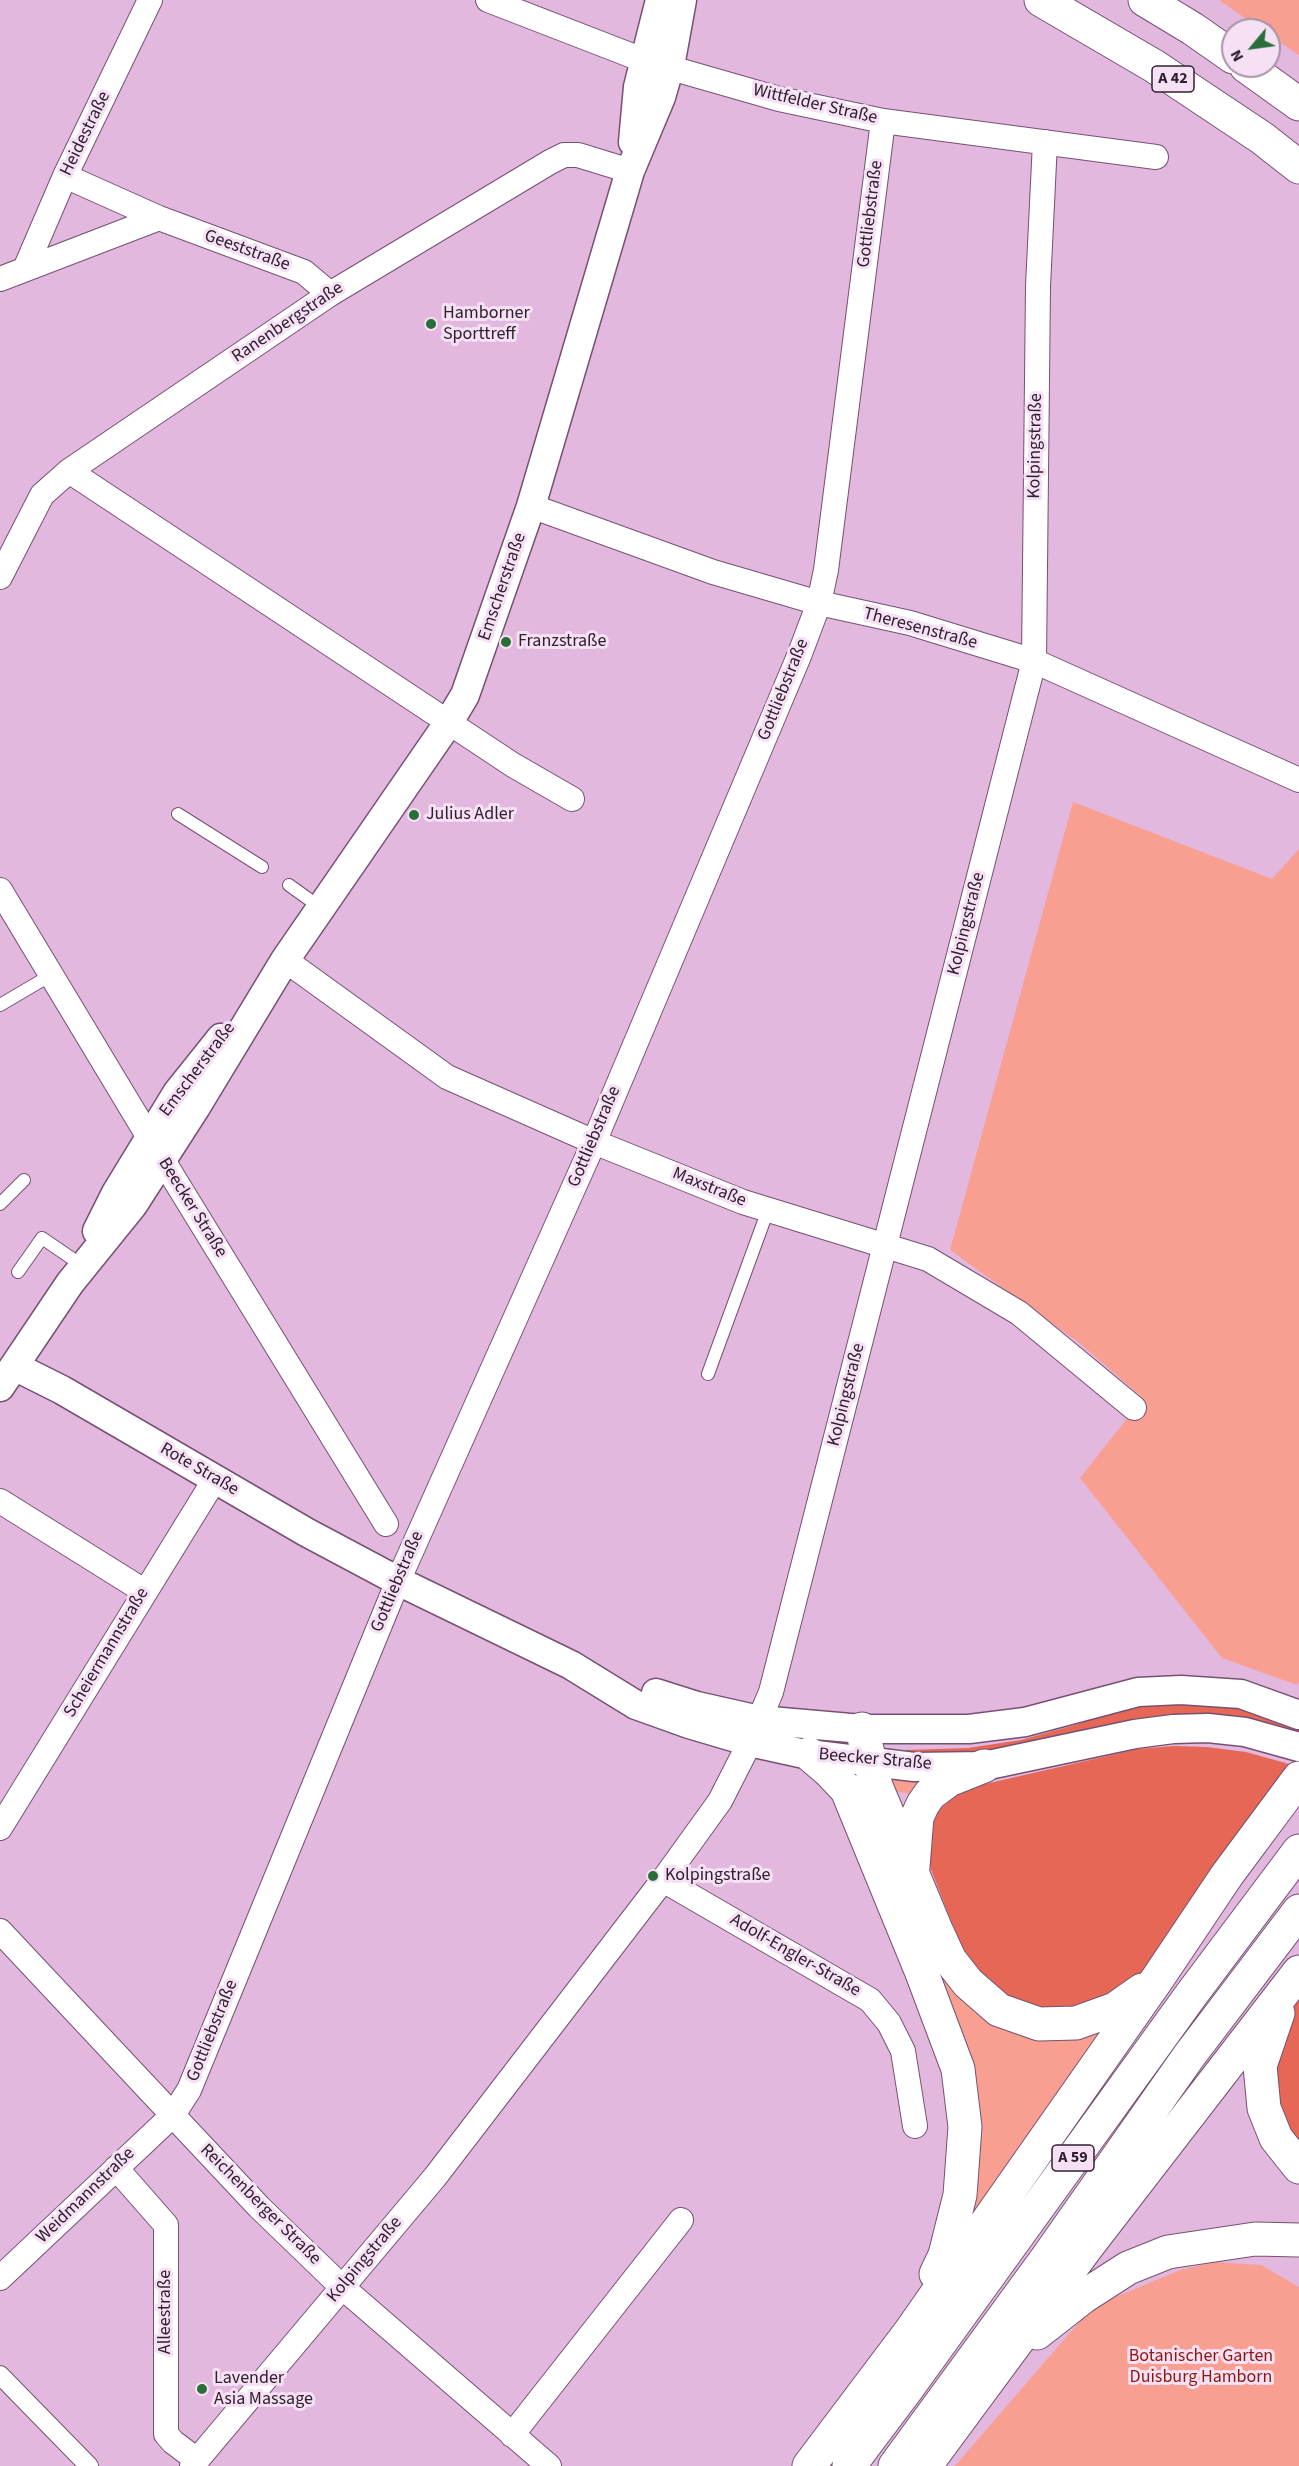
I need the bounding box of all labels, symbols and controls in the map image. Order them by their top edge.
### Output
north arrow [1221,18,1281,78]
text: N [1225,46,1249,66]
road number: A 42 [1152,66,1194,92]
street label: Wittfelder Straße [751,80,879,130]
street label: Heidestraße [56,88,116,180]
street label: Gottliebstraße [854,159,888,269]
street label: Geeststraße [201,226,293,276]
street label: Ranenbergstraße [228,278,348,368]
place label: Hamborner Sporttreff [443,303,530,346]
marker: Hamborner Sporttreff [424,317,438,331]
street label: Kolpingstraße [1024,393,1048,499]
street label: Emscherstraße [474,530,532,644]
street label: Theresenstraße [861,603,979,655]
place label: Franzstraße [518,631,606,653]
marker: Franzstraße [499,635,513,649]
street label: Gottliebstraße [754,636,814,744]
place label: Julius Adler [426,804,514,826]
marker: Julius Adler [407,808,421,822]
street label: Kolpingstraße [944,870,990,978]
street label: Emscherstraße [156,1019,240,1121]
street label: Gottliebstraße [564,1083,626,1191]
street label: Beecker Straße [153,1154,231,1262]
street label: Maxstraße [669,1163,749,1213]
street label: Kolpingstraße [824,1341,870,1449]
street label: Rote Straße [156,1439,242,1501]
street label: Gottliebstraße [367,1528,429,1636]
street label: Scheiermannstraße [60,1584,154,1722]
street label: Beecker Straße [818,1744,932,1776]
place label: Kolpingstraße [665,1865,770,1887]
marker: Kolpingstraße [646,1869,660,1883]
street label: Adolf-Engler-Straße [726,1910,864,2002]
street label: Gottliebstraße [183,1977,243,2085]
street label: Reichenberger Straße [195,2140,325,2270]
street label: Weidmannstraße [32,2144,140,2248]
road number: A 59 [1052,2145,1094,2171]
street label: Kolpingstraße [323,2213,407,2307]
street label: Alleestraße [155,2270,177,2354]
park label: Botanischer Garten Duisburg Hamborn [1129,2346,1273,2388]
place label: Lavender Asia Massage [214,2368,313,2410]
marker: Lavender Asia Massage [195,2382,209,2396]

